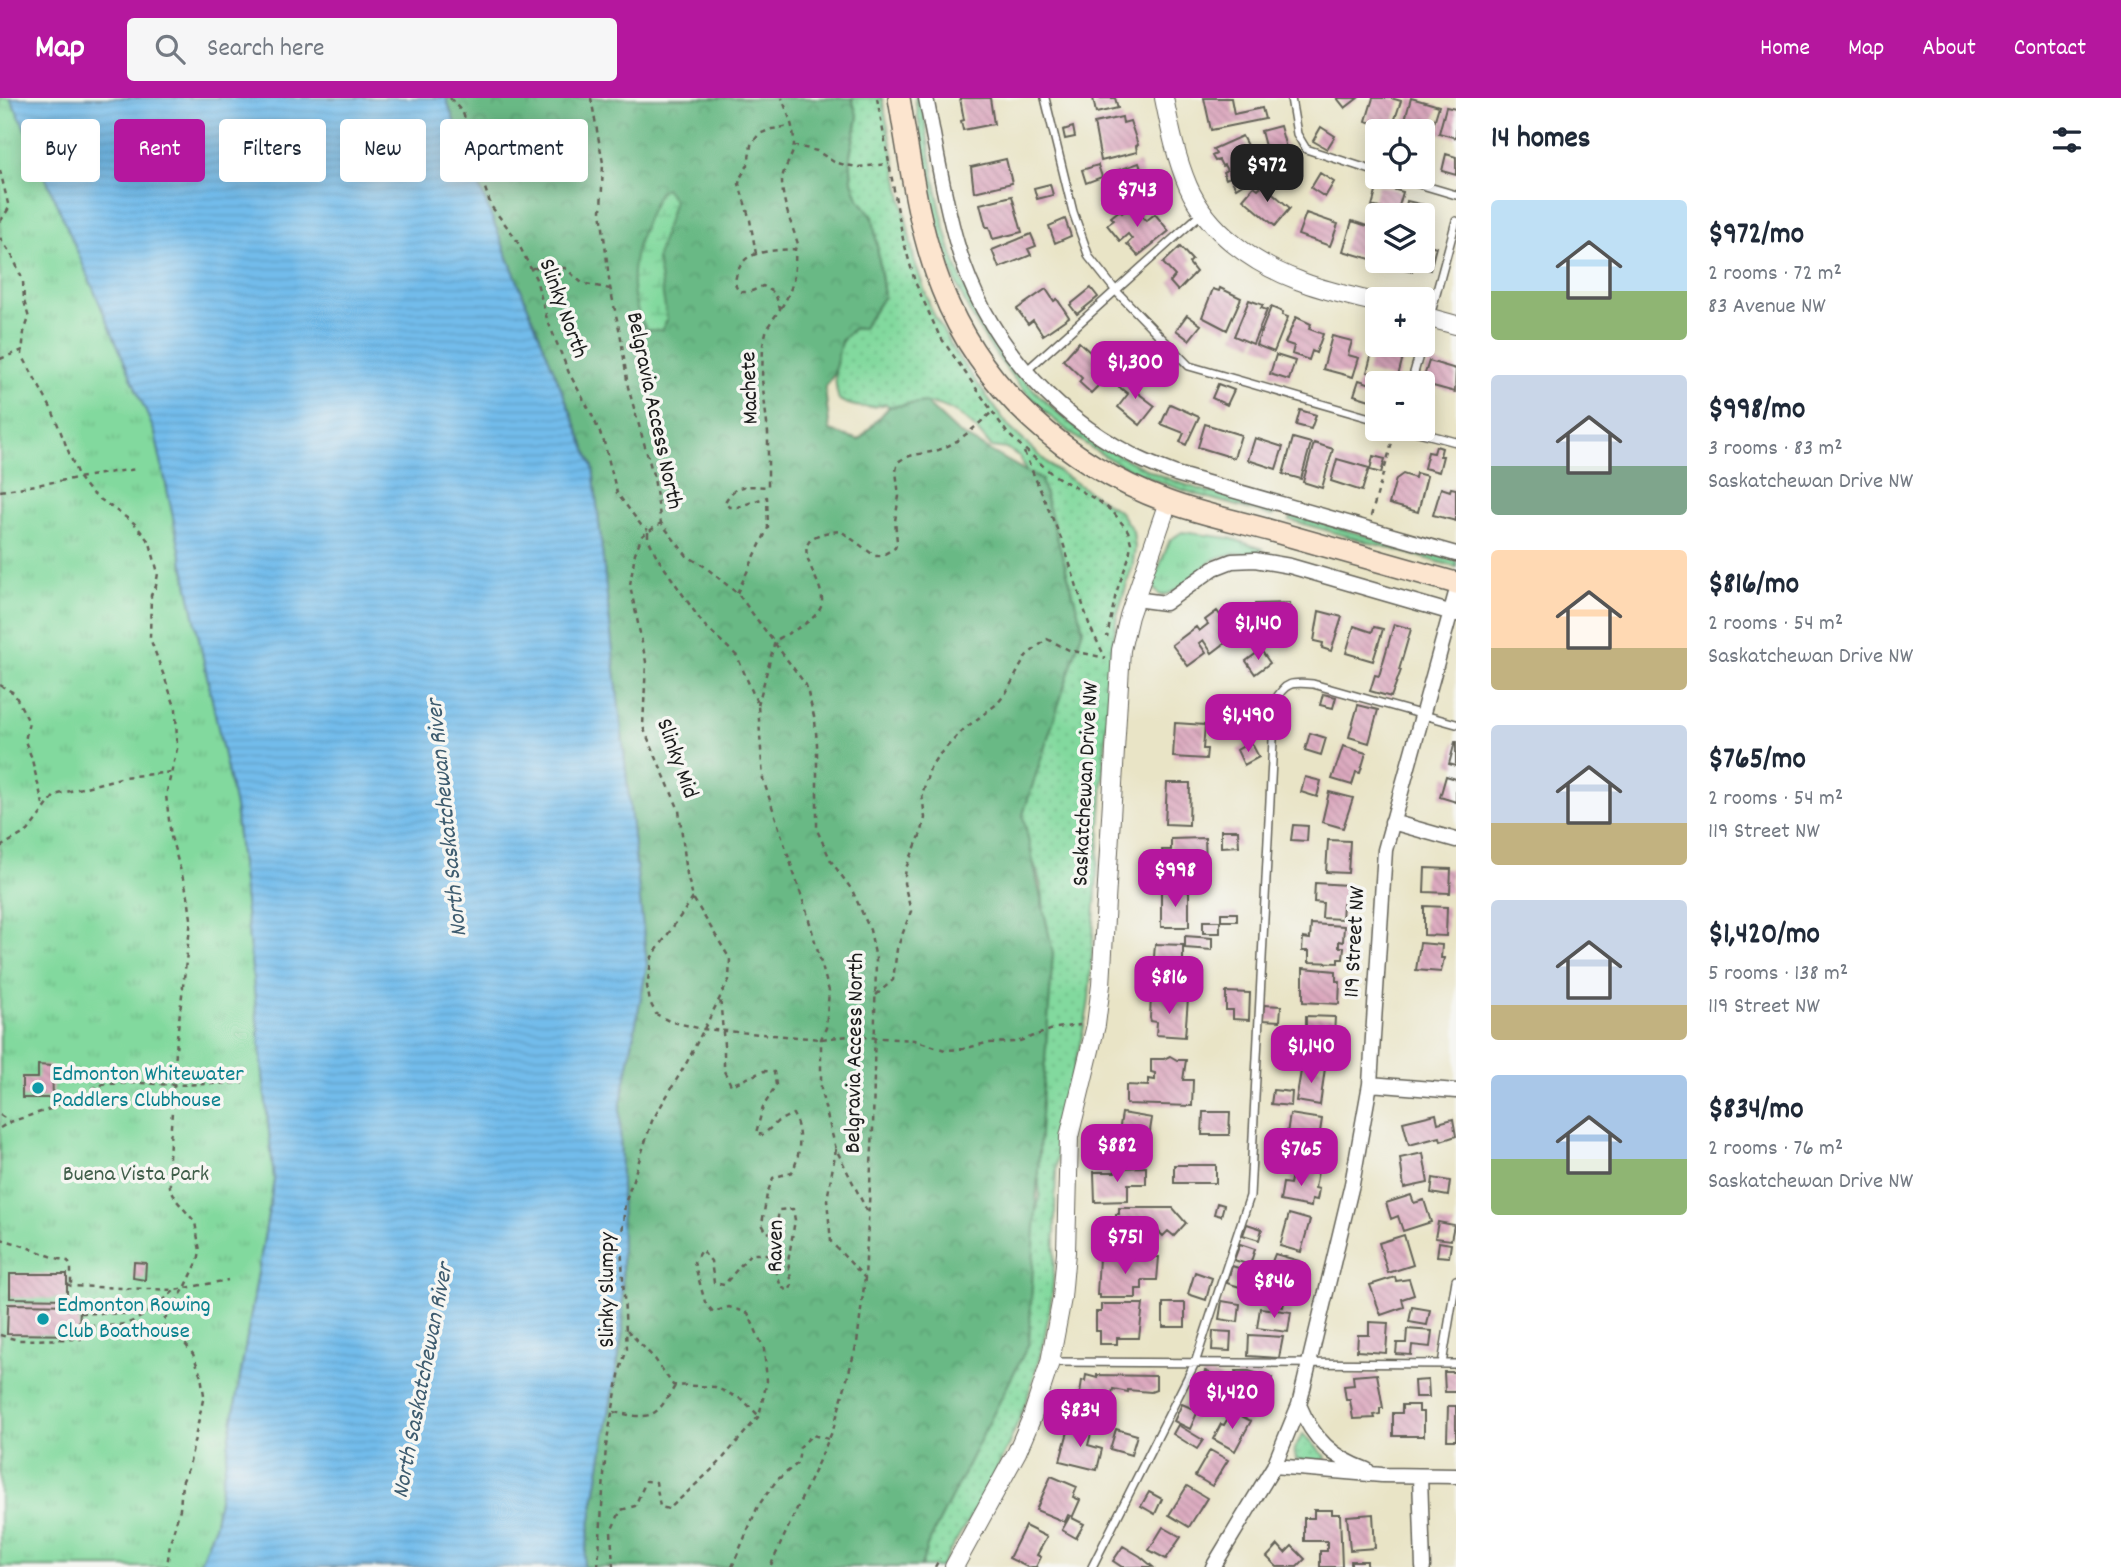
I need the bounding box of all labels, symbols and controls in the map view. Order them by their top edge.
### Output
search box [127,18,617,81]
text: Map [35,26,85,73]
icon: search [151,30,189,68]
text: Search here [207,31,325,68]
text: Home [1760,32,1810,66]
text: Map [1848,32,1884,66]
text: About [1922,32,1976,66]
text: Contact [2014,32,2086,66]
chip: Buy [21,119,100,182]
chip: Rent [114,119,205,182]
chip: Filters [219,119,326,182]
chip: New [340,119,426,182]
chip: Apartment [440,119,588,182]
map controls [1365,119,1435,441]
button: locate [1365,119,1435,189]
text: 14 homes [1491,119,1590,162]
icon: filters [2048,121,2086,159]
pin: $972 [1226,144,1308,204]
text: $972 [1246,150,1288,183]
pin: $743 [1096,170,1178,229]
text: $743 [1117,175,1157,208]
button: layers [1365,203,1435,273]
text: $972/mo [1708,215,1804,258]
icon: home [1547,228,1631,312]
street label: Slinky North [529,255,595,363]
text: 2 rooms · 72 m² [1708,258,1842,291]
button: + [1365,287,1435,357]
text: 83 Avenue NW [1708,291,1825,324]
street label: Belgravia Access North [616,309,690,513]
pin: $1,300 [1078,342,1192,401]
text: $1,300 [1107,347,1163,380]
street label: Machete [733,351,769,425]
button: − [1365,371,1435,441]
text: $998/mo [1708,390,1805,433]
icon: home [1547,403,1631,487]
text: 3 rooms · 83 m² [1708,433,1843,466]
text: Saskatchewan Drive NW [1708,466,1913,499]
text: $816/mo [1708,565,1799,608]
icon: home [1547,578,1631,662]
pin: $1,140 [1201,602,1315,662]
text: $1,140 [1234,608,1282,641]
text: 2 rooms · 54 m² [1708,608,1843,641]
text: Saskatchewan Drive NW [1708,641,1913,674]
street label: Saskatchewan Drive NW [1065,680,1109,887]
water label: North Saskatchewan River [418,694,477,938]
pin: $1,490 [1191,694,1305,754]
text: $1,490 [1221,700,1275,733]
street label: Slinky Mid [646,714,706,804]
text: $765/mo [1708,740,1806,783]
icon: home [1547,753,1631,837]
text: 2 rooms · 54 m² [1708,783,1843,816]
text: 119 Street NW [1708,816,1820,849]
pin: $998 [1134,850,1216,909]
text: $998 [1154,855,1196,888]
street label: 119 Street NW [1337,885,1375,999]
text: $1,420/mo [1708,915,1820,958]
icon: home [1547,928,1631,1012]
street label: Belgravia Access North [838,952,874,1154]
pin: $816 [1128,956,1210,1016]
text: 5 rooms · 138 m² [1708,958,1848,991]
text: $816 [1150,962,1188,995]
text: 119 Street NW [1708,991,1820,1024]
pin: $1,140 [1254,1026,1368,1085]
text: $1,140 [1287,1031,1335,1064]
place label: Edmonton Whitewater Paddlers Clubhouse [52,1059,244,1118]
marker: Edmonton Whitewater Paddlers Clubhouse [30,1080,46,1096]
text: $834/mo [1708,1090,1804,1133]
icon: home [1547,1103,1631,1187]
pin: $882 [1076,1124,1158,1184]
pin: $765 [1260,1128,1342,1188]
text: $882 [1097,1130,1137,1163]
text: 2 rooms · 76 m² [1708,1133,1843,1166]
text: $765 [1280,1134,1322,1167]
park label: Buena Vista Park [63,1159,209,1192]
text: Saskatchewan Drive NW [1708,1166,1913,1199]
pin: $751 [1084,1216,1166,1276]
street label: Raven [760,1220,794,1272]
text: $751 [1107,1222,1143,1255]
street label: Slinky Slumpy [592,1231,625,1348]
water label: North Saskatchewan River [385,1258,464,1501]
pin: $846 [1233,1260,1315,1320]
text: $846 [1253,1266,1295,1299]
place label: Edmonton Rowing Club Boathouse [57,1290,211,1349]
marker: Edmonton Rowing Club Boathouse [35,1311,51,1327]
pin: $1,420 [1175,1372,1289,1431]
text: $1,420 [1205,1377,1259,1410]
pin: $834 [1039,1390,1121,1449]
text: $834 [1060,1395,1100,1428]

